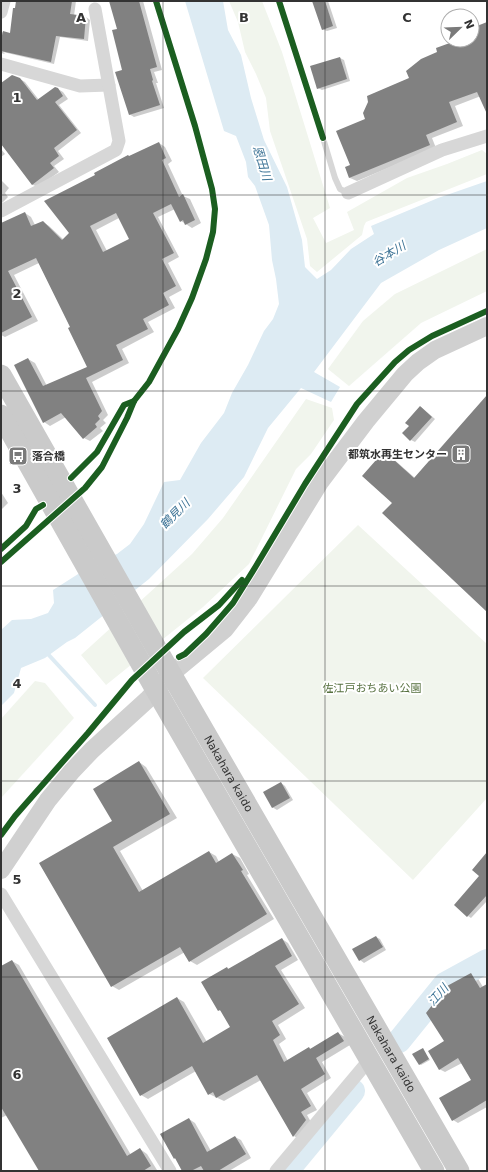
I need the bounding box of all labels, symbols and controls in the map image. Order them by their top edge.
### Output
north arrow [440,8,480,48]
text: A [76,10,86,25]
text: B [239,10,249,25]
text: C [402,10,412,25]
text: N [461,18,477,31]
text: 1 [12,90,22,105]
water label: 恩田川 [250,144,275,184]
water label: 谷本川 [370,238,410,269]
text: 2 [12,286,22,301]
building icon: 都筑水再生センター [450,443,472,465]
bus stop icon: 落合橋 [7,445,29,467]
place label: 都筑水再生センター [348,448,447,461]
place label: 落合橋 [32,450,65,463]
text: 3 [12,481,22,496]
water label: 鶴見川 [157,495,194,532]
text: 4 [12,676,22,691]
park label: 佐江戸おちあい公園 [323,682,422,695]
street label: Nakahara kaido [202,733,256,814]
text: 5 [12,872,22,887]
water label: 江川 [425,980,453,1009]
street label: Nakahara kaido [364,1013,419,1095]
text: 6 [12,1067,22,1082]

